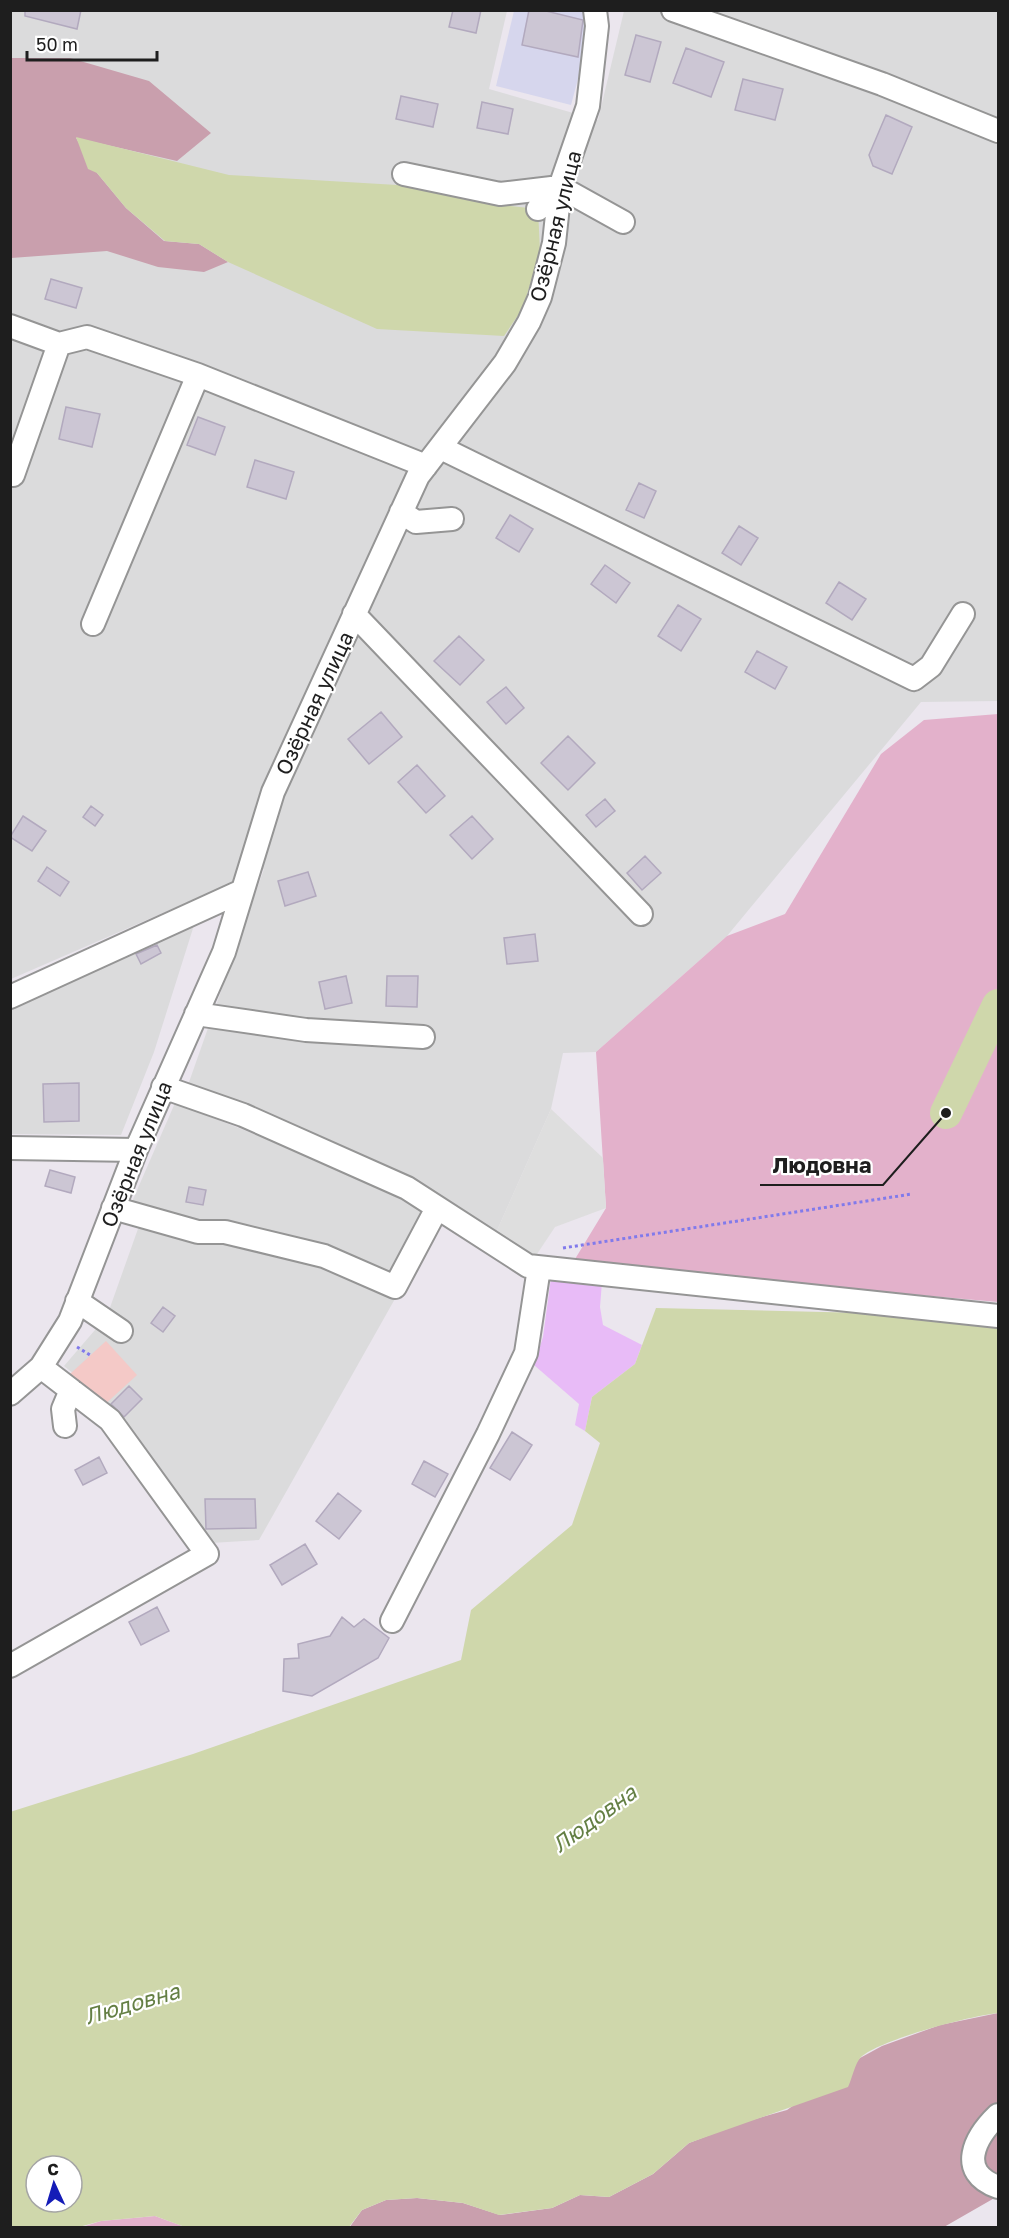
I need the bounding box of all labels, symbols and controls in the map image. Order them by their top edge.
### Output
scale bar [27,24,158,62]
text: 50 m [36,33,78,55]
street label: Озёрная улица [524,148,586,304]
street label: Озёрная улица [269,627,359,779]
street label: Озёрная улица [95,1077,177,1231]
callout: Людовна [760,1145,883,1185]
text: Людовна [773,1151,871,1178]
water label: Людовна [547,1778,643,1858]
water label: Людовна [81,1976,184,2029]
north arrow [24,2154,84,2214]
text: С [47,2159,59,2179]

